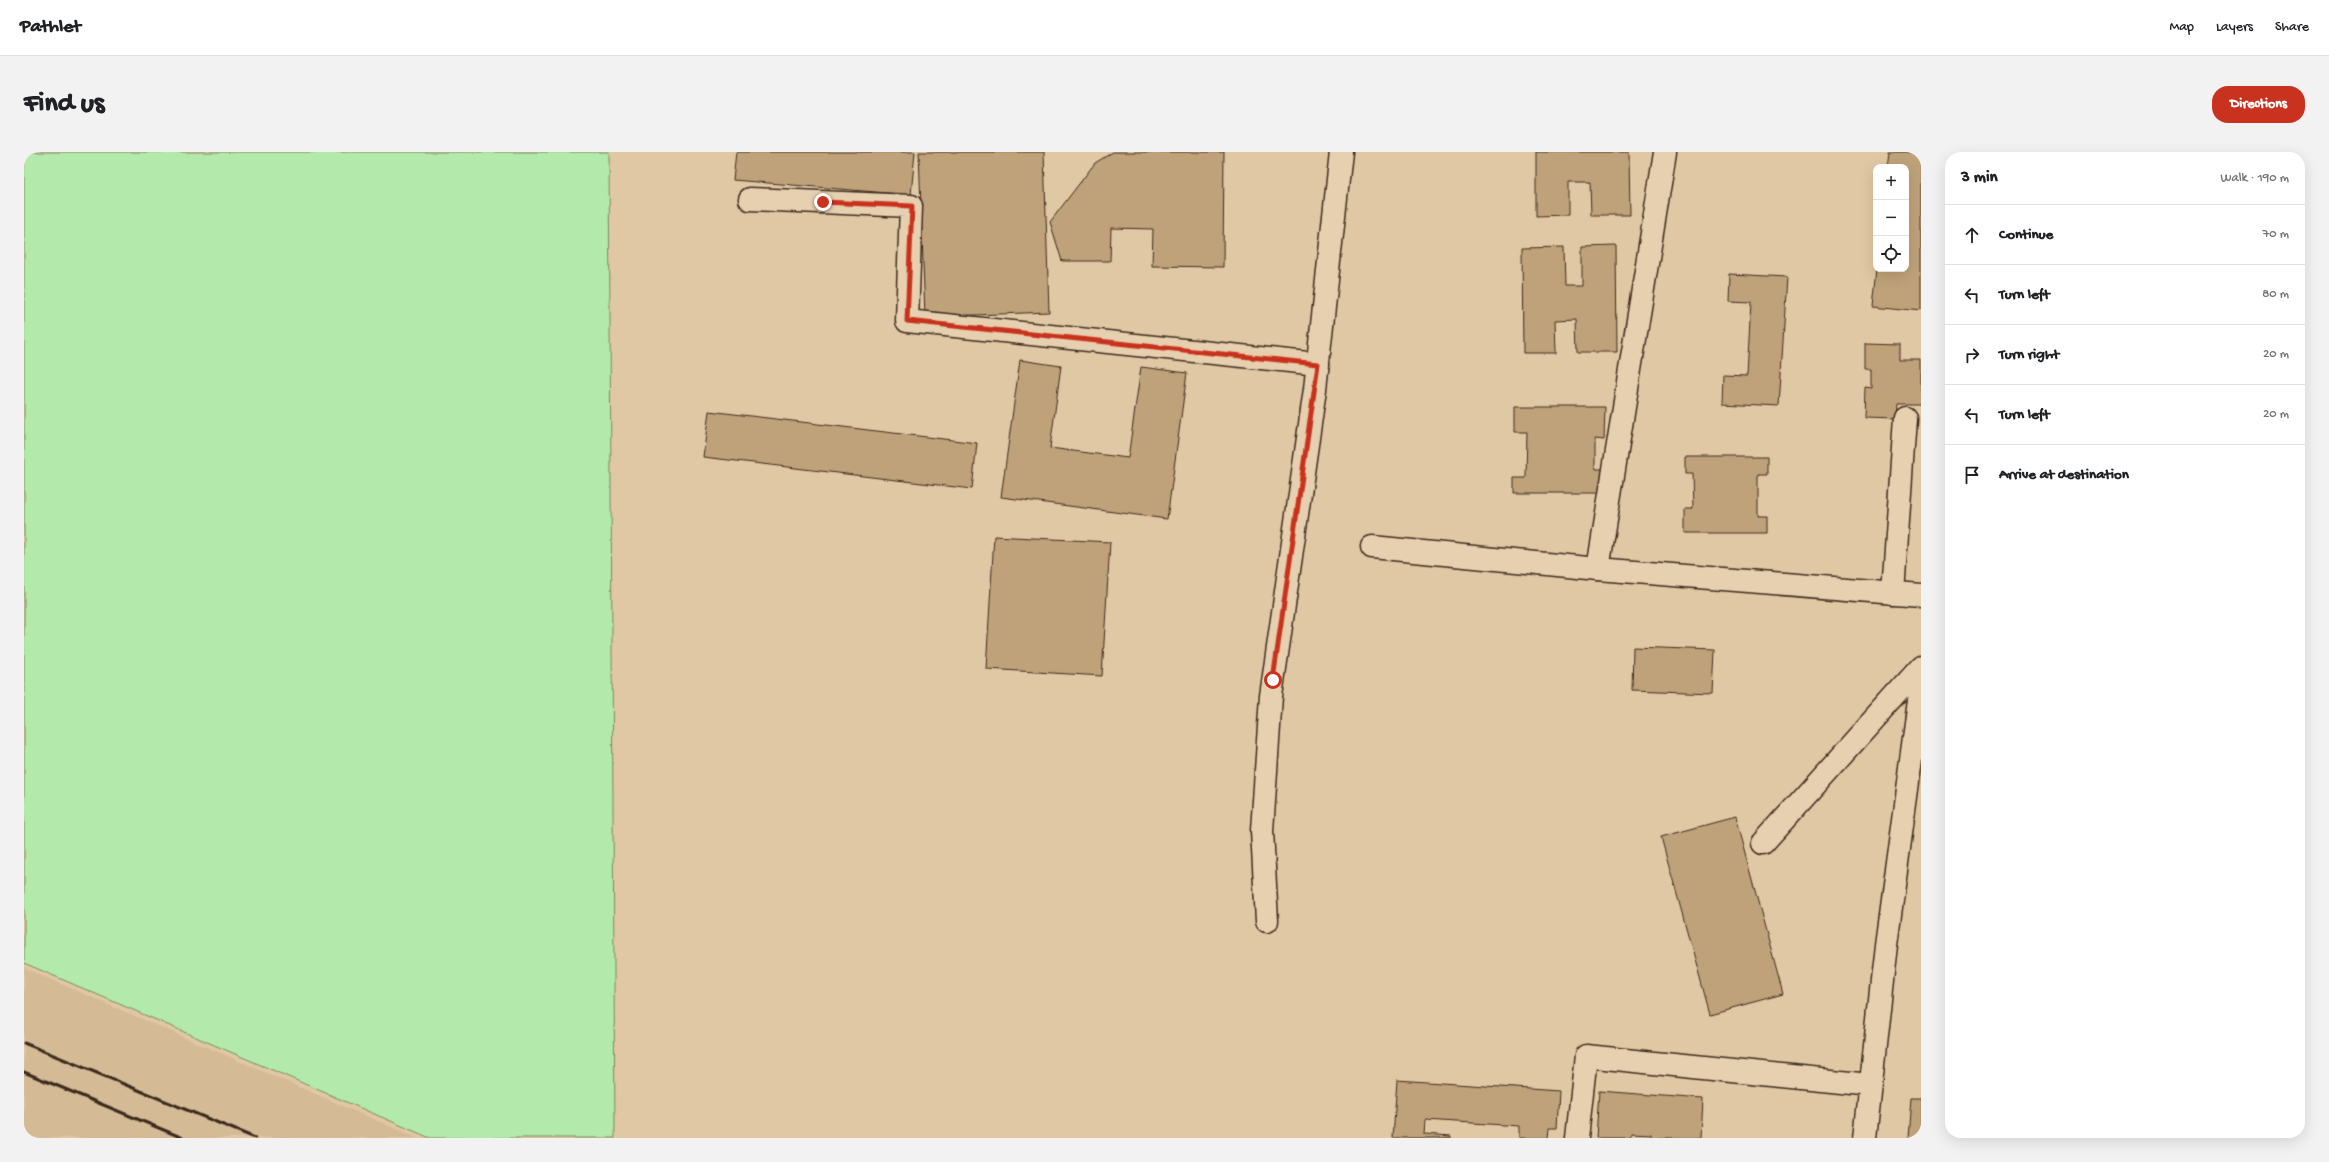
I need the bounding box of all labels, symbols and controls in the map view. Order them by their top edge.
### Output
text: Pathlet [20,16,81,39]
text: Map [2170,19,2194,36]
text: Layers [2216,19,2253,36]
text: Share [2275,19,2309,36]
button: Directions [2212,86,2305,123]
text: Find us [24,88,104,121]
map controls [1873,164,1909,272]
button: + [1873,164,1909,200]
text: 3 min [1961,168,1998,188]
text: Walk · 190 m [2220,171,2289,186]
route end [814,193,832,211]
button: − [1873,200,1909,236]
icon: ahead [1961,224,1983,246]
text: Continue [1999,226,2053,244]
text: 70 m [2263,227,2289,242]
button: locate [1873,236,1909,272]
icon: left [1961,284,1983,306]
text: Turn left [1999,286,2050,304]
text: 80 m [2262,287,2289,302]
icon: right [1961,344,1983,366]
text: Turn right [1999,346,2059,364]
text: 20 m [2263,347,2289,362]
icon: left [1961,404,1983,426]
text: Turn left [1999,406,2050,424]
text: 20 m [2263,407,2289,422]
icon: arrive [1961,464,1983,486]
text: Arrive at destination [1999,466,2129,484]
route start [1264,671,1282,689]

